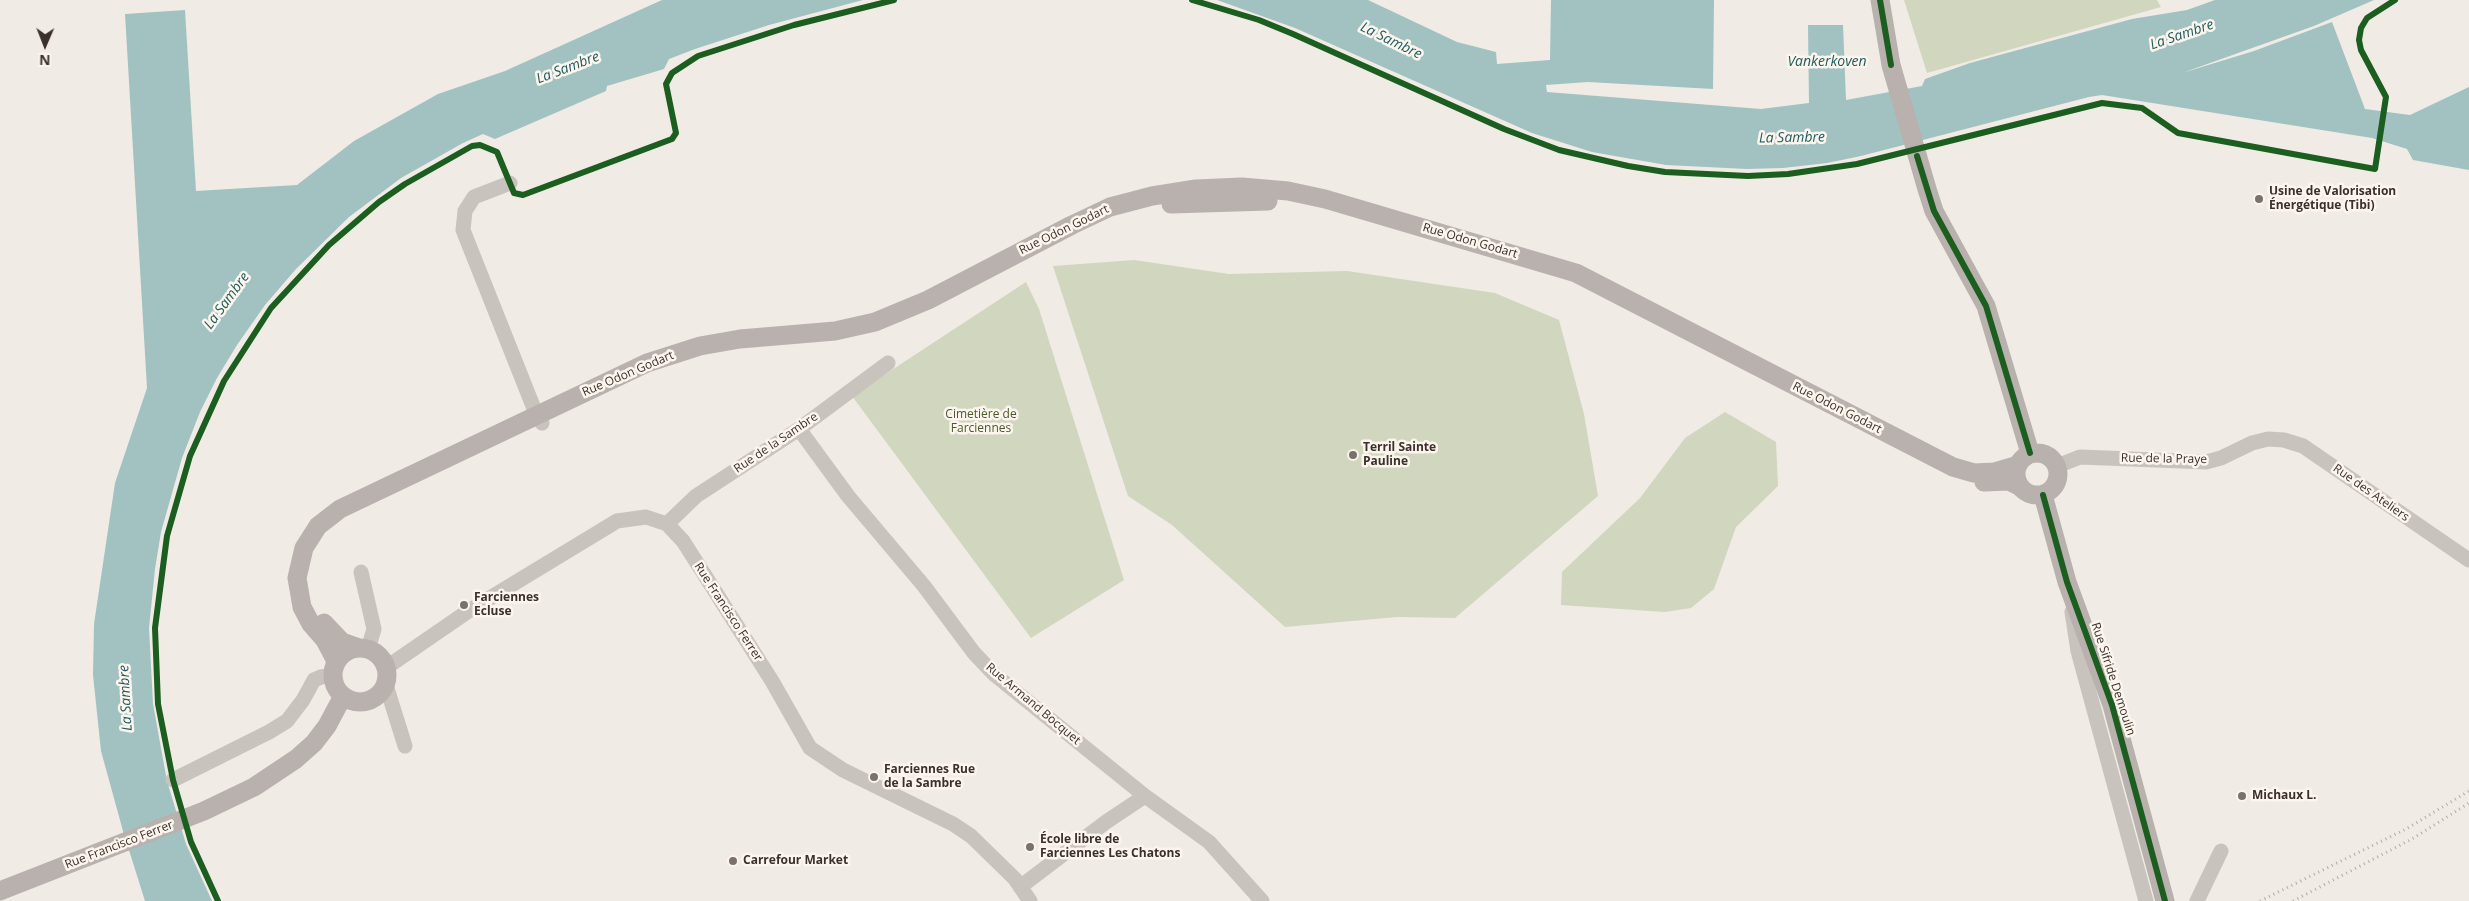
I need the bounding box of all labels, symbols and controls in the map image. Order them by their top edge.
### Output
water label: La Sambre [2148,16,2216,54]
water label: La Sambre [1358,19,1424,63]
north arrow [20,20,70,70]
water label: La Sambre [534,48,602,88]
text: N [39,51,51,70]
water label: Vankerkoven [1787,54,1867,70]
water label: La Sambre [1759,129,1825,147]
place label: Usine de Valorisation Énergétique (Tibi) [2269,185,2396,213]
marker: Usine de Valorisation Énergétique (Tibi) [2253,193,2265,205]
street label: Rue Odon Godart [1017,202,1111,258]
street label: Rue Odon Godart [1421,221,1519,261]
water label: La Sambre [201,269,253,333]
street label: Rue Odon Godart [580,348,676,400]
street label: Rue Odon Godart [1790,379,1884,437]
park label: Cimetière de Farciennes [945,408,1017,436]
street label: Rue de la Sambre [731,410,821,476]
place label: Terril Sainte Pauline [1363,441,1436,469]
marker: Terril Sainte Pauline [1347,449,1359,461]
street label: Rue de la Praye [2121,451,2207,467]
street label: Rue des Ateliers [2330,461,2412,525]
street label: Rue Francisco Ferrer [691,560,765,664]
place label: Farciennes Ecluse [474,591,539,619]
marker: Farciennes Ecluse [458,599,470,611]
street label: Rue Sifride Demoulin [2088,621,2138,737]
street label: Rue Armand Bocquet [983,660,1083,748]
water label: La Sambre [116,665,136,731]
place label: Farciennes Rue de la Sambre [884,763,975,791]
marker: Farciennes Rue de la Sambre [868,771,880,783]
place label: Michaux L. [2252,789,2316,803]
marker: Michaux L. [2236,790,2248,802]
street label: Rue Francisco Ferrer [63,818,175,872]
place label: École libre de Farciennes Les Chatons [1040,833,1180,861]
marker: École libre de Farciennes Les Chatons [1024,841,1036,853]
place label: Carrefour Market [743,854,848,868]
marker: Carrefour Market [727,855,739,867]

